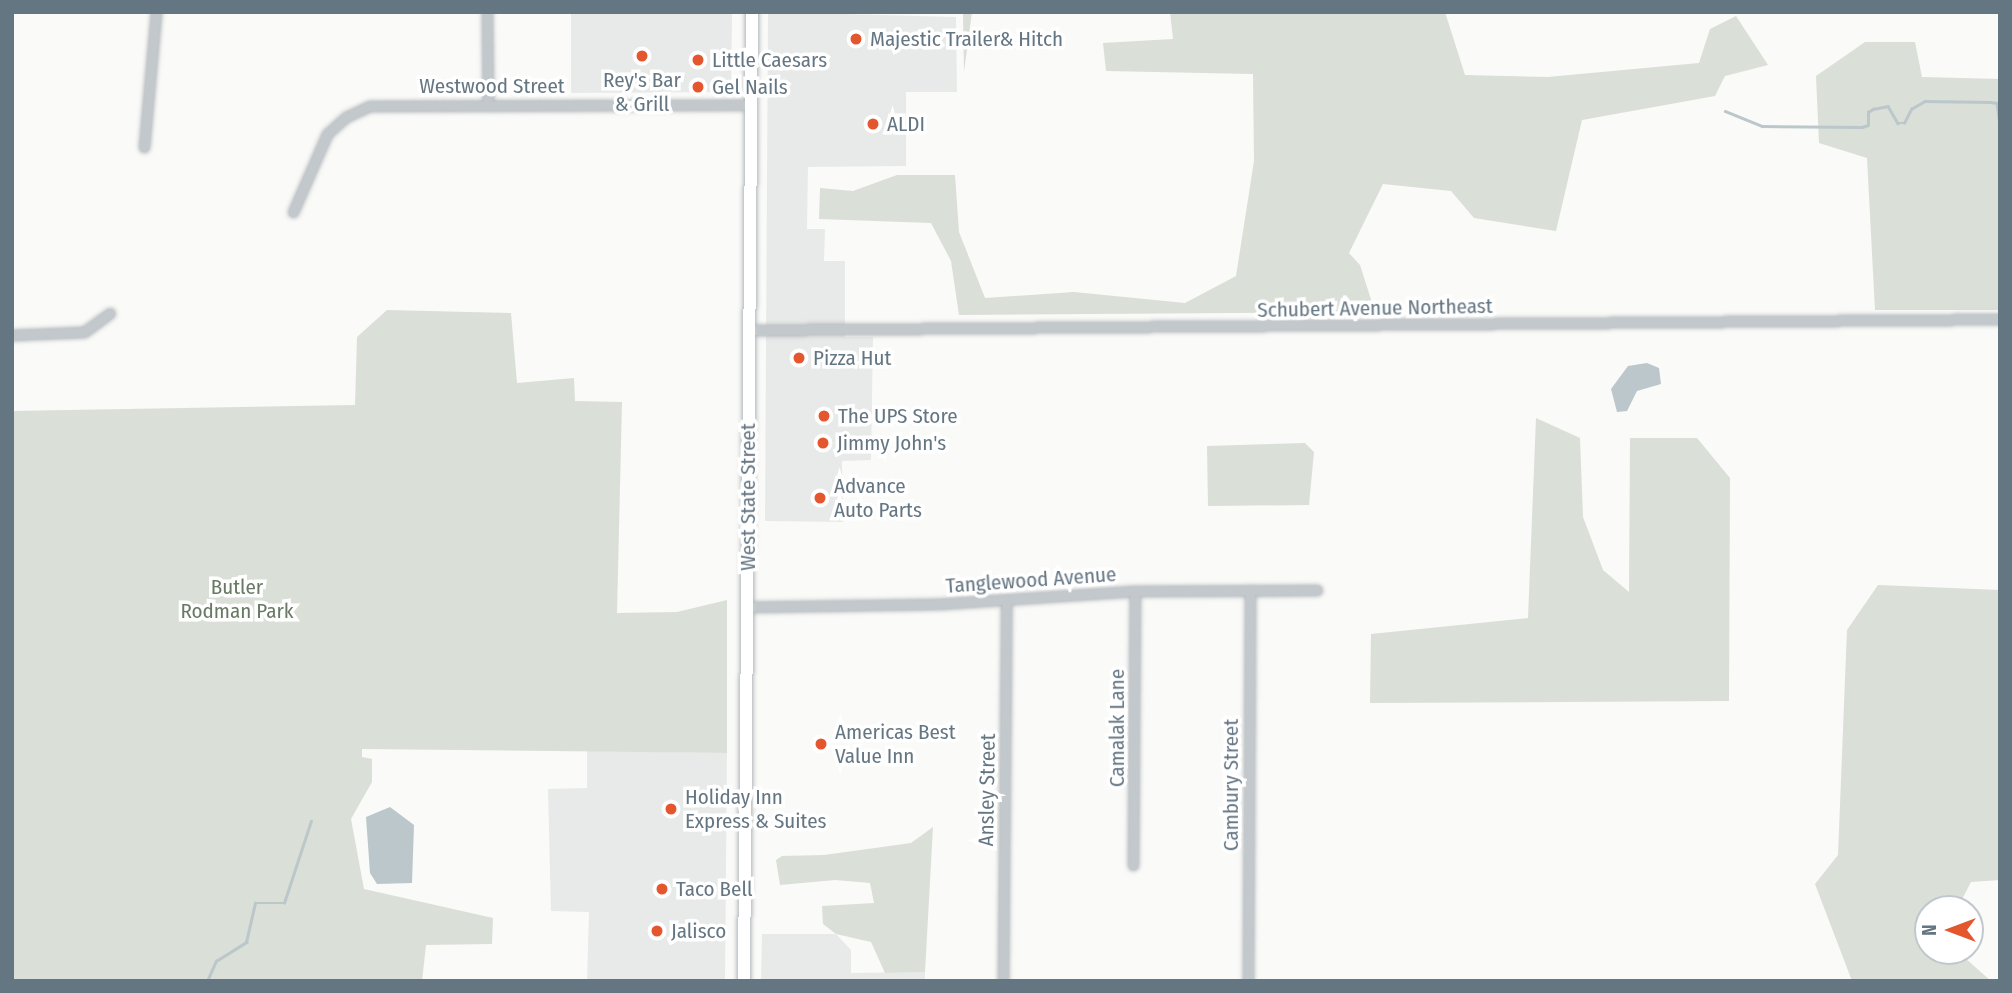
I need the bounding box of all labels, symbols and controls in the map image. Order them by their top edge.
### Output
place label: Majestic Trailer& Hitch [870,26,1063,52]
marker: Majestic Trailer& Hitch [848,31,864,47]
place label: Little Caesars [712,47,827,73]
marker: Rey's Bar & Grill [634,48,650,64]
marker: Little Caesars [690,52,706,68]
place label: Rey's Bar & Grill [603,67,681,117]
street label: Westwood Street [419,73,565,99]
place label: Gel Nails [712,74,788,100]
marker: Gel Nails [690,79,706,95]
place label: ALDI [887,111,925,137]
marker: ALDI [865,116,881,132]
street label: Schubert Avenue Northeast [1257,293,1493,323]
place label: Pizza Hut [813,345,891,371]
marker: Pizza Hut [791,350,807,366]
place label: The UPS Store [838,403,958,429]
marker: The UPS Store [816,408,832,424]
street label: West State Street [735,423,761,571]
place label: Jimmy John's [837,430,946,456]
marker: Jimmy John's [815,435,831,451]
place label: Advance Auto Parts [834,473,922,523]
marker: Advance Auto Parts [812,490,828,506]
street label: Tanglewood Avenue [945,561,1117,599]
park label: Butler Rodman Park [180,574,294,624]
street label: Camalak Lane [1104,669,1130,787]
place label: Americas Best Value Inn [835,719,956,769]
street label: Cambury Street [1218,719,1244,851]
street label: Ansley Street [973,733,1001,847]
marker: Americas Best Value Inn [813,736,829,752]
place label: Holiday Inn Express & Suites [685,784,826,834]
marker: Holiday Inn Express & Suites [663,801,679,817]
place label: Taco Bell [676,876,752,902]
marker: Taco Bell [654,881,670,897]
north arrow [1914,895,1984,965]
place label: Jalisco [671,918,726,944]
marker: Jalisco [649,923,665,939]
text: N [1918,924,1941,936]

